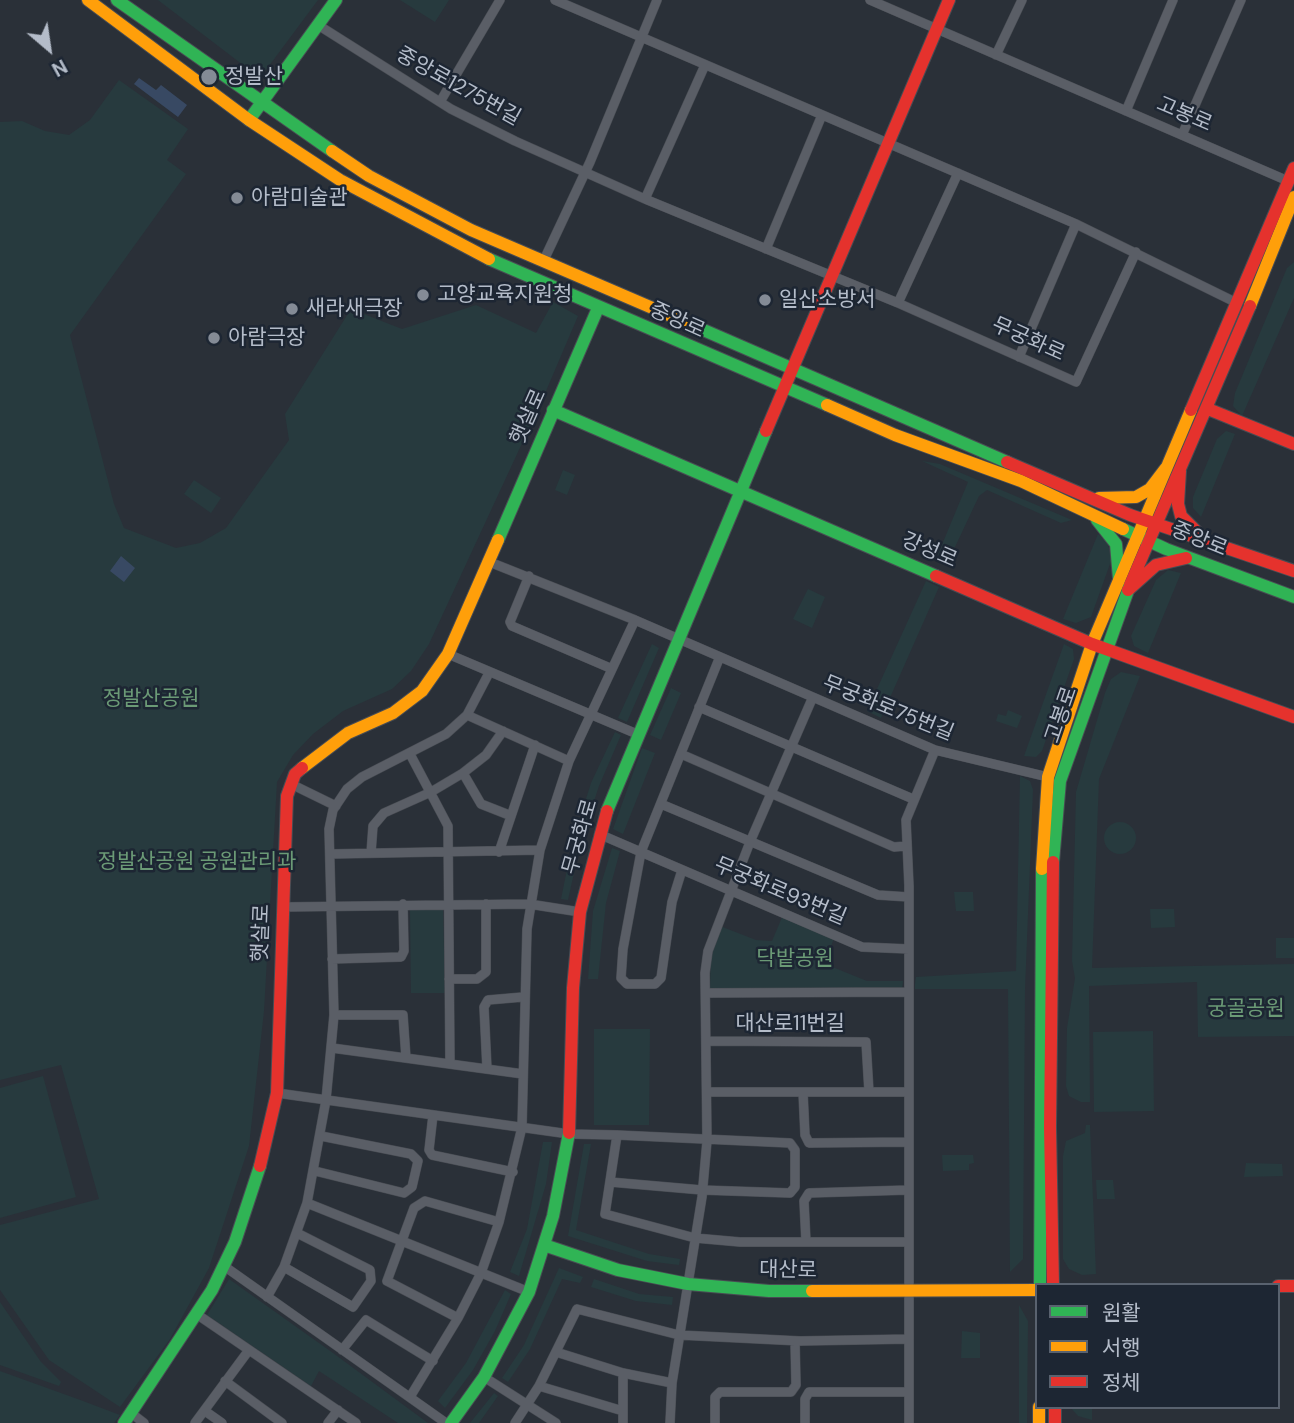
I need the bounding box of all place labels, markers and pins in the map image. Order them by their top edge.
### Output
place label: 정발산 [225,64,283,90]
marker: 정발산 [199,67,219,87]
place label: 아람미술관 [251,185,348,211]
marker: 아람미술관 [229,190,245,206]
place label: 고양교육지원청 [437,282,572,308]
marker: 고양교육지원청 [415,287,431,303]
place label: 일산소방서 [779,287,876,313]
marker: 일산소방서 [757,292,773,308]
place label: 새라새극장 [306,296,403,322]
marker: 새라새극장 [284,301,300,317]
place label: 아람극장 [228,325,305,351]
marker: 아람극장 [206,330,222,346]

